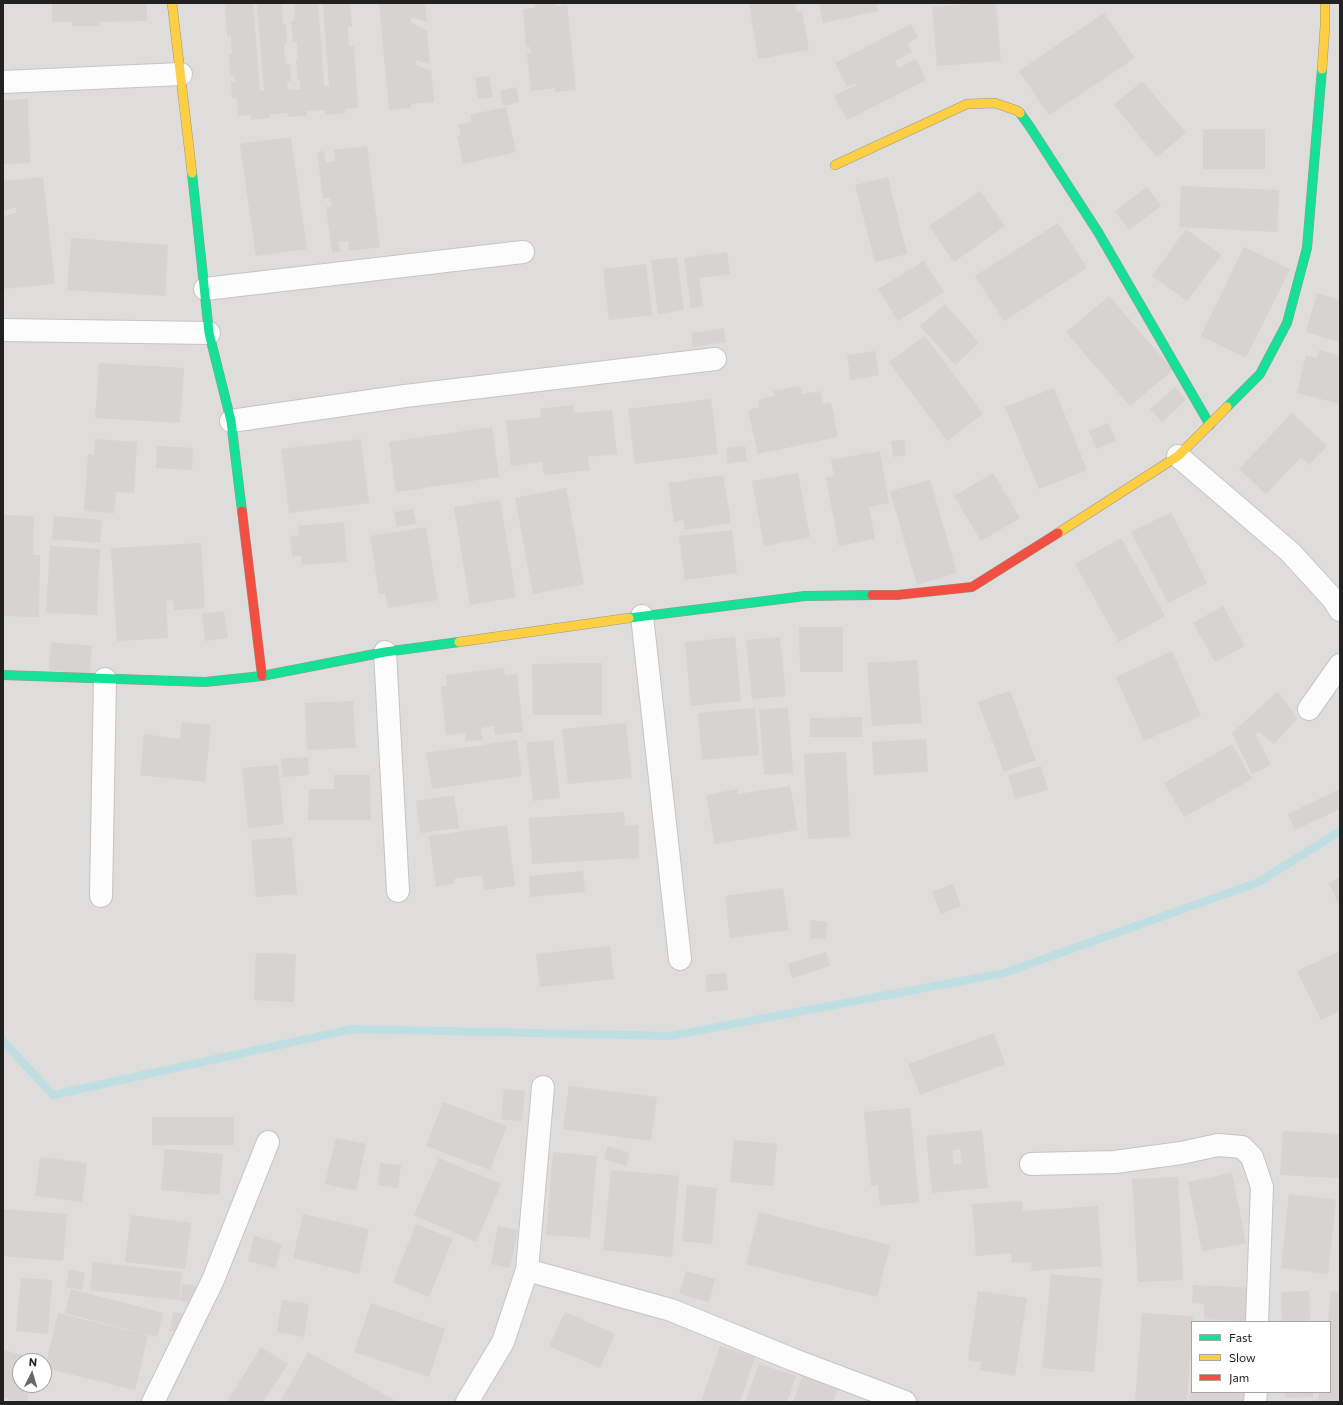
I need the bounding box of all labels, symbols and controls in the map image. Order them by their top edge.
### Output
legend [1191,1321,1331,1393]
text: Fast [1229,1330,1252,1344]
text: Slow [1229,1350,1256,1364]
north arrow [12,1353,52,1393]
text: N [28,1355,38,1368]
text: Jam [1229,1370,1249,1384]

